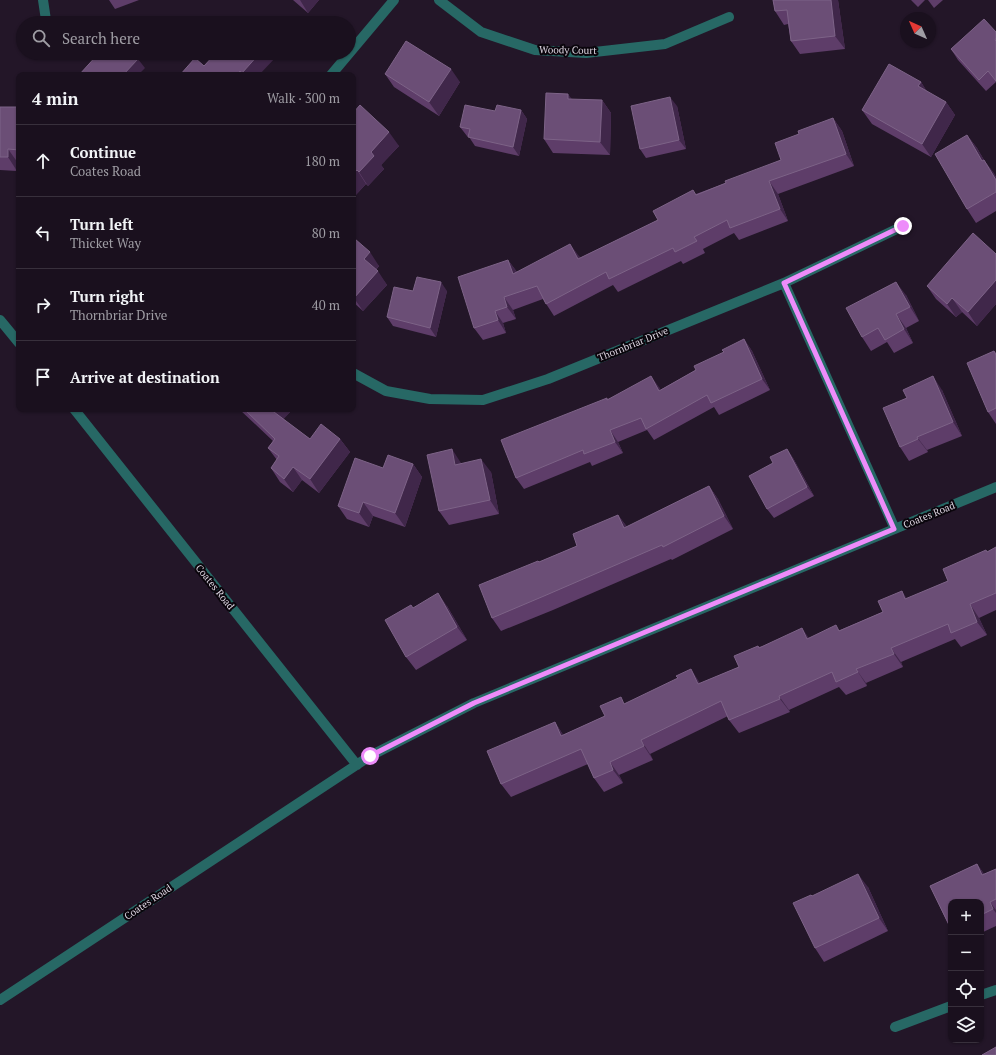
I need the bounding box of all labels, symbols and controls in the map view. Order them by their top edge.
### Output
north arrow [900,12,936,48]
search box [16,16,356,60]
icon: search [30,27,52,49]
text: Search here [62,28,140,48]
street label: Woody Court [539,43,597,57]
text: 4 min [32,87,79,110]
text: Walk · 300 m [267,89,340,107]
text: Continue [70,142,136,162]
icon: ahead [32,150,54,172]
text: 180 m [305,152,340,170]
text: Coates Road [70,162,141,180]
text: Turn left [70,214,134,234]
route end [894,217,912,235]
icon: left [32,222,54,244]
text: 80 m [312,224,340,242]
text: Thicket Way [70,234,141,252]
text: Turn right [70,286,145,306]
icon: right [32,294,54,316]
text: 40 m [312,296,340,314]
text: Thornbriar Drive [70,306,167,324]
street label: Thornbriar Drive [596,324,670,364]
icon: arrive [32,366,54,388]
text: Arrive at destination [70,367,220,387]
street label: Coates Road [901,499,957,531]
street label: Coates Road [193,562,238,613]
route start [361,747,379,765]
street label: Coates Road [122,881,175,923]
map controls [948,899,984,1043]
button: + [948,899,984,935]
button: − [948,935,984,971]
button: locate [948,971,984,1007]
button: layers [948,1007,984,1043]

